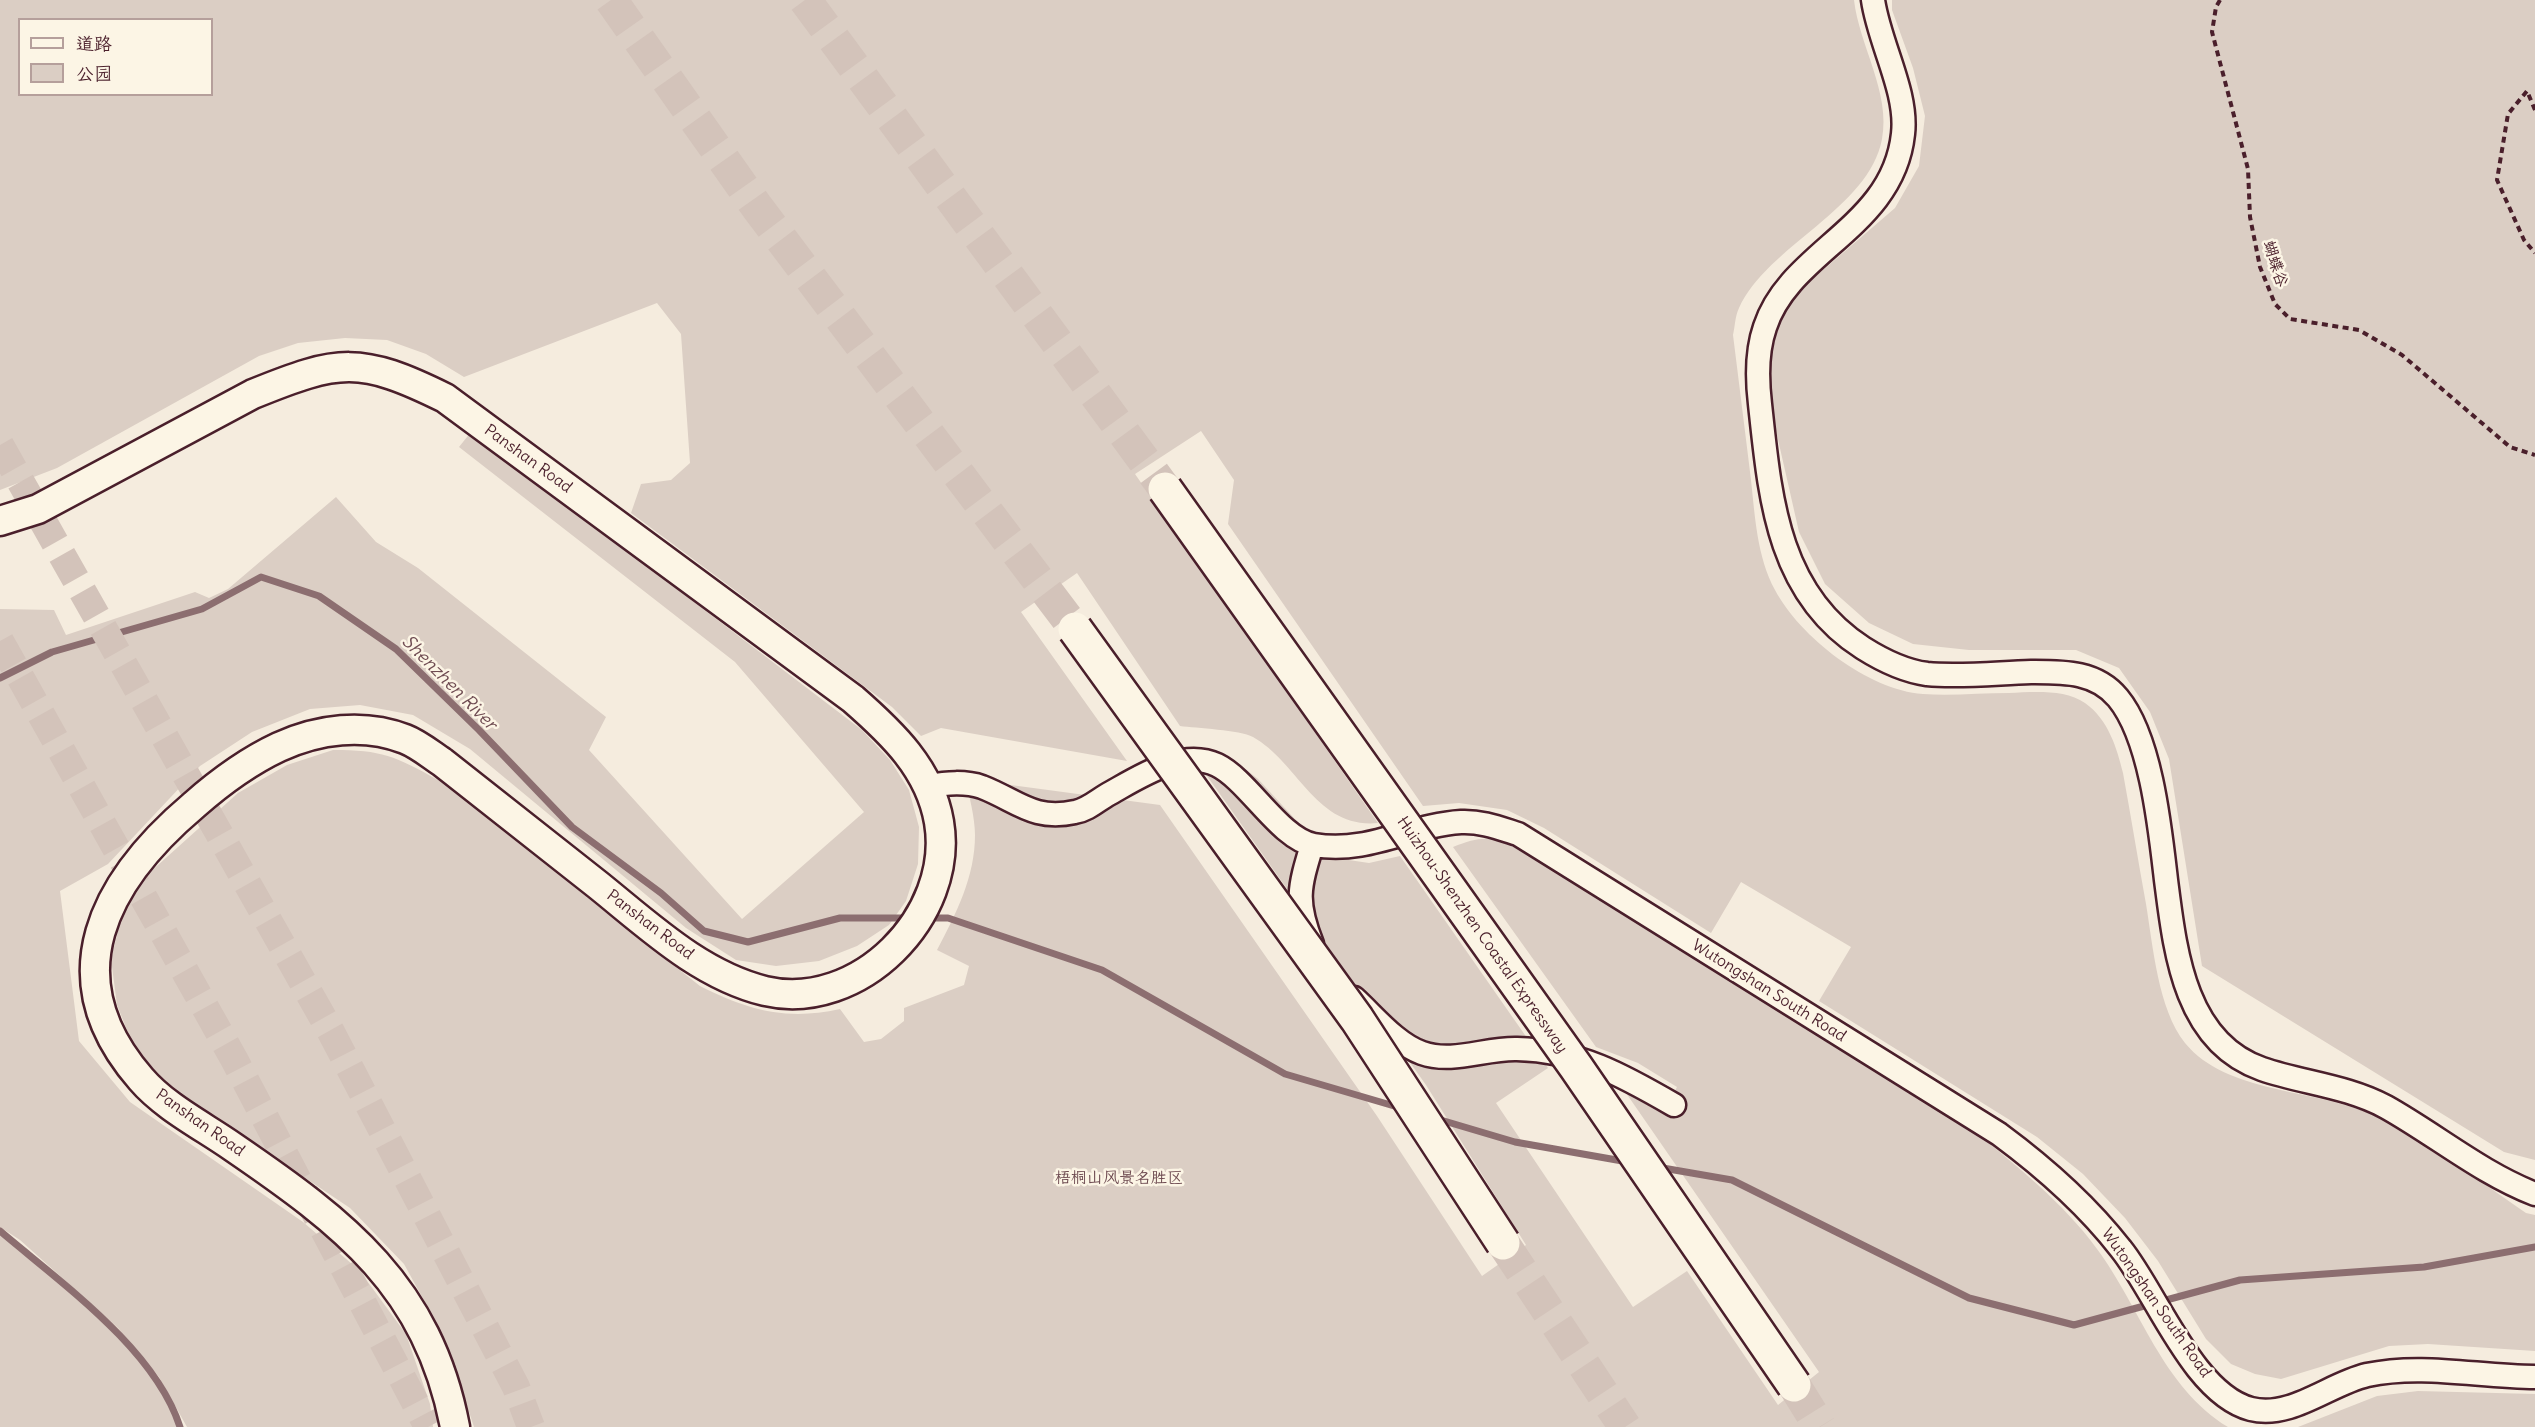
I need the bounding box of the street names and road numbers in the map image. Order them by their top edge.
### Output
street label: 蝴蝶谷 [2259,238,2291,290]
street label: Panshan Road [480,421,576,497]
street label: Huizhou-Shenzhen Coastal Expressway [1393,813,1571,1057]
street label: Panshan Road [603,886,697,964]
street label: Wutongshan South Road [1688,936,1850,1046]
street label: Panshan Road [152,1085,248,1161]
street label: Wutongshan South Road [2097,1225,2215,1381]

